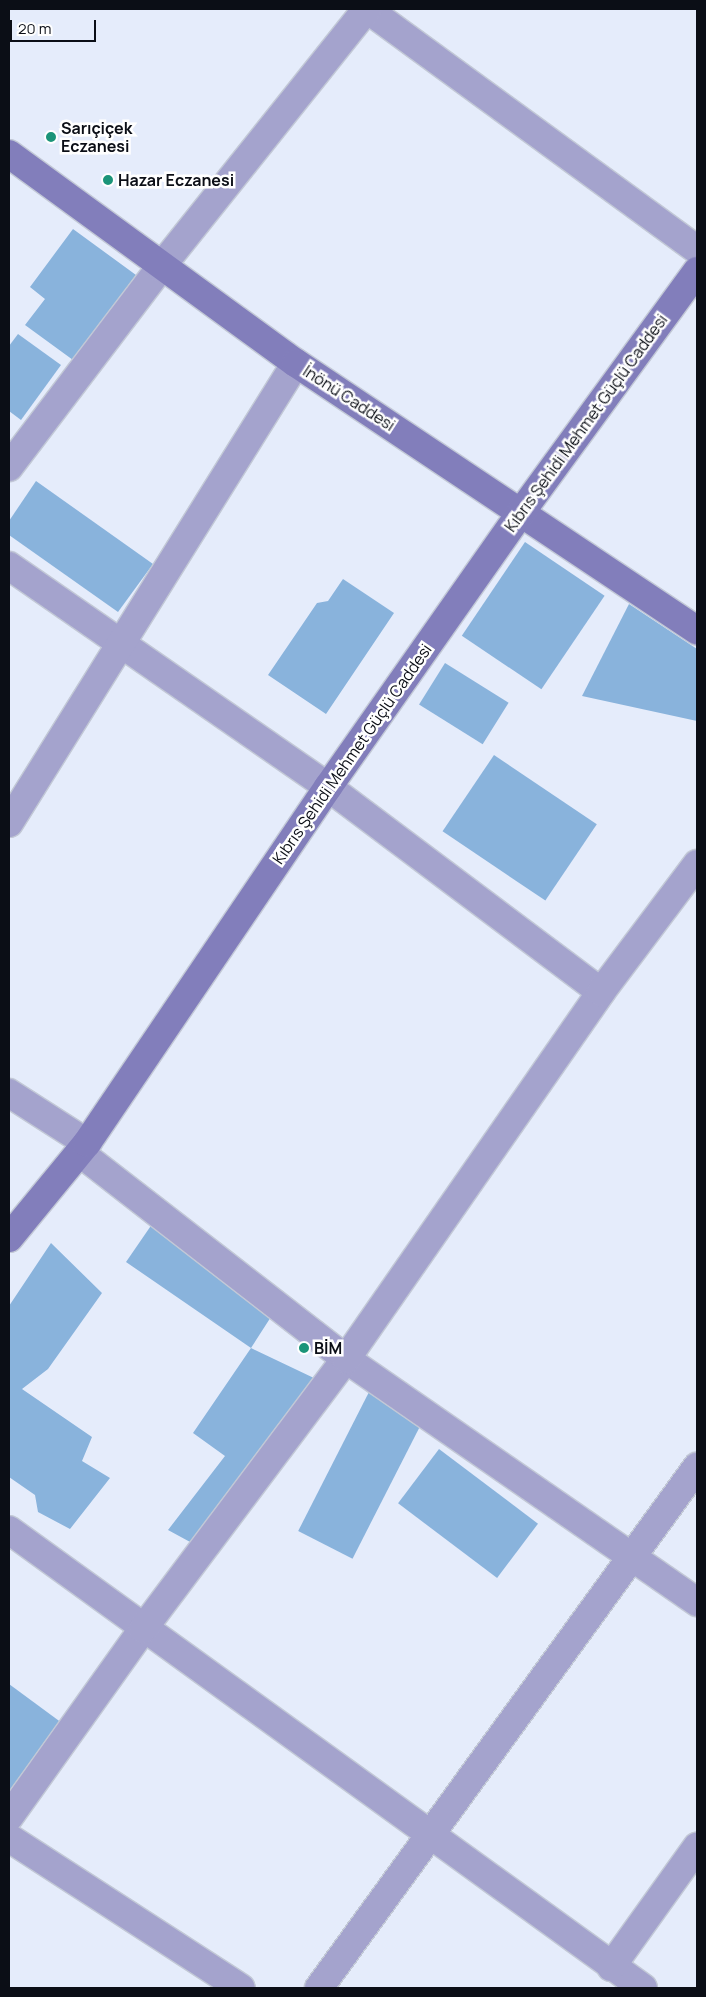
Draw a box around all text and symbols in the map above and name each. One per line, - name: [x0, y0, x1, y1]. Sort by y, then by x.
- scale bar: [12, 10, 99, 42]
- text: 20 m: [18, 18, 51, 39]
- place label: Sarıçiçek Eczanesi: [61, 118, 132, 156]
- marker: Sarıçiçek Eczanesi: [45, 131, 57, 143]
- place label: Hazar Eczanesi: [118, 170, 234, 190]
- marker: Hazar Eczanesi: [102, 174, 114, 186]
- street label: Kıbrıs Şehidi Mehmet Güçlü Caddesi: [501, 311, 671, 535]
- street label: İnönü Caddesi: [299, 361, 399, 435]
- street label: Kıbrıs Şehidi Mehmet Güçlü Caddesi: [268, 640, 436, 868]
- place label: BİM: [314, 1338, 342, 1358]
- marker: BİM: [298, 1342, 310, 1354]

